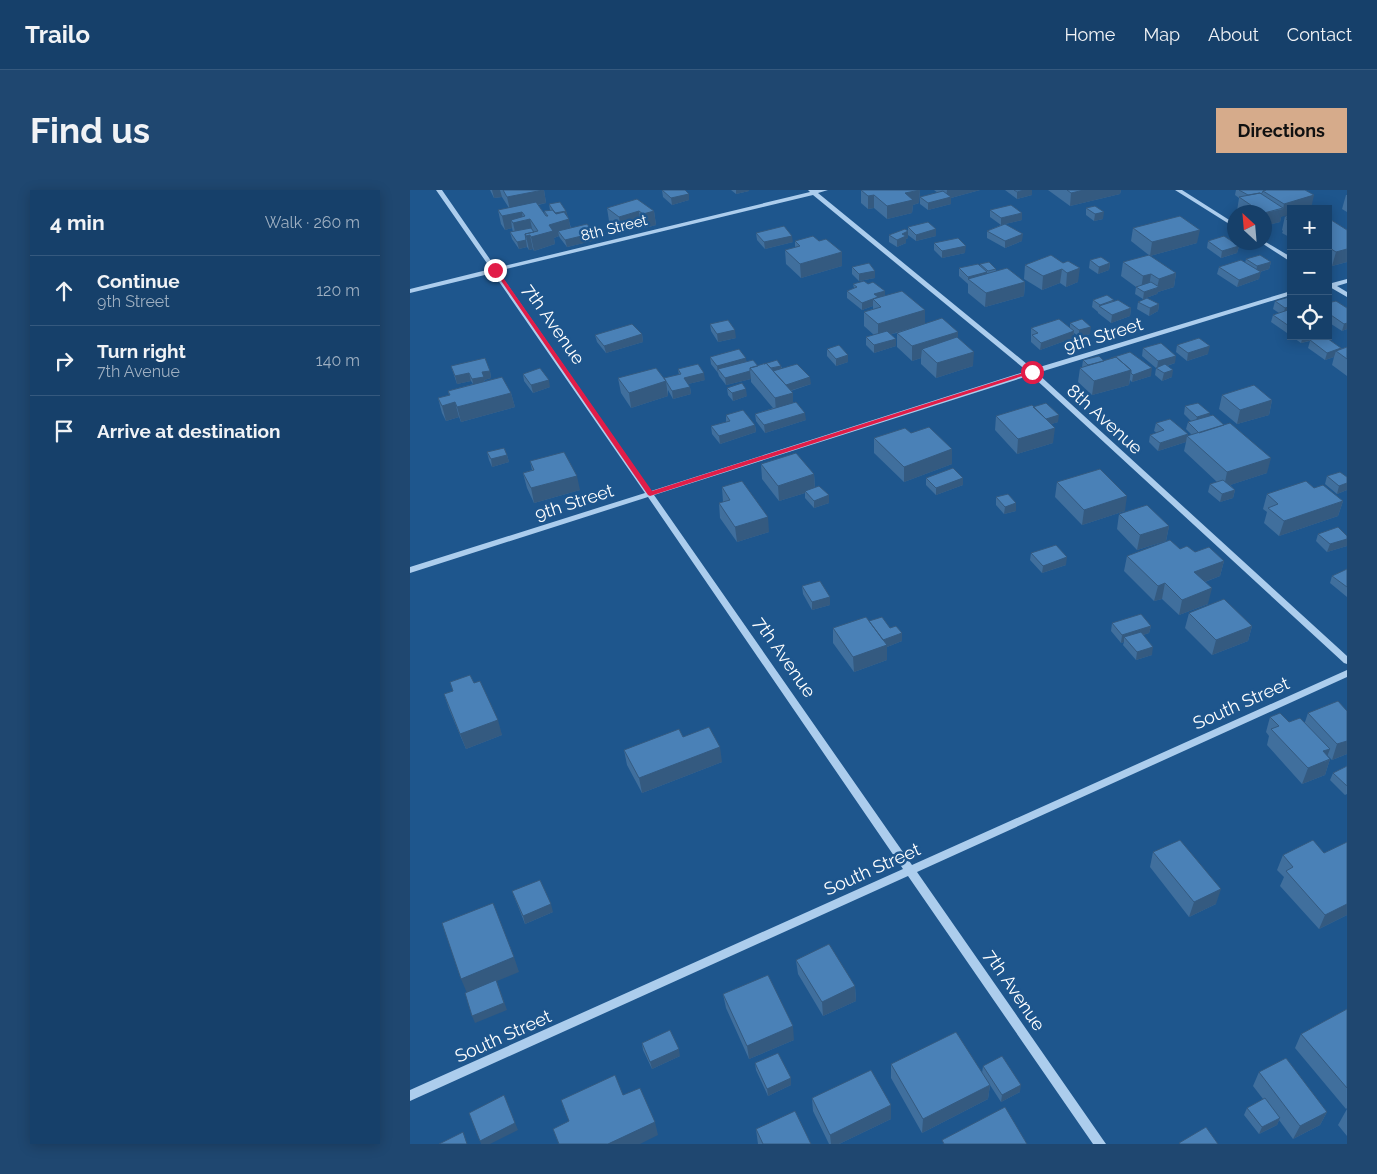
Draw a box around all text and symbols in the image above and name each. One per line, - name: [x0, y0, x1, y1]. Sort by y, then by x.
- text: Trailo: [25, 20, 90, 49]
- text: Home: [1064, 24, 1115, 45]
- text: Map: [1143, 24, 1180, 45]
- text: About: [1208, 24, 1259, 45]
- text: Contact: [1287, 24, 1352, 45]
- button: Directions: [1216, 108, 1347, 153]
- text: Find us: [30, 110, 150, 151]
- north arrow: [1227, 205, 1272, 250]
- map controls: [1287, 205, 1332, 340]
- button: +: [1287, 205, 1332, 250]
- text: 4 min: [50, 210, 105, 235]
- street label: 8th Street: [579, 211, 649, 245]
- text: Walk · 260 m: [265, 213, 360, 232]
- button: −: [1287, 250, 1332, 295]
- route end: [484, 259, 507, 282]
- text: Continue: [97, 270, 180, 292]
- icon: ahead: [50, 277, 78, 305]
- street label: 7th Avenue: [519, 280, 590, 369]
- text: 120 m: [316, 281, 360, 300]
- text: 9th Street: [97, 292, 170, 311]
- button: locate: [1287, 295, 1332, 340]
- street label: 9th Street: [1061, 313, 1145, 357]
- text: Turn right: [97, 340, 186, 362]
- icon: right: [50, 347, 78, 375]
- text: 140 m: [316, 351, 360, 370]
- route start: [1021, 361, 1044, 384]
- text: 7th Avenue: [97, 362, 180, 381]
- street label: 8th Avenue: [1063, 380, 1147, 459]
- icon: arrive: [50, 417, 78, 445]
- text: Arrive at destination: [97, 420, 281, 442]
- street label: 9th Street: [532, 479, 616, 525]
- street label: 7th Avenue: [750, 613, 821, 702]
- street label: South Street: [1190, 672, 1292, 734]
- street label: South Street: [821, 838, 923, 900]
- street label: 7th Avenue: [980, 945, 1050, 1035]
- street label: South Street: [452, 1005, 554, 1067]

